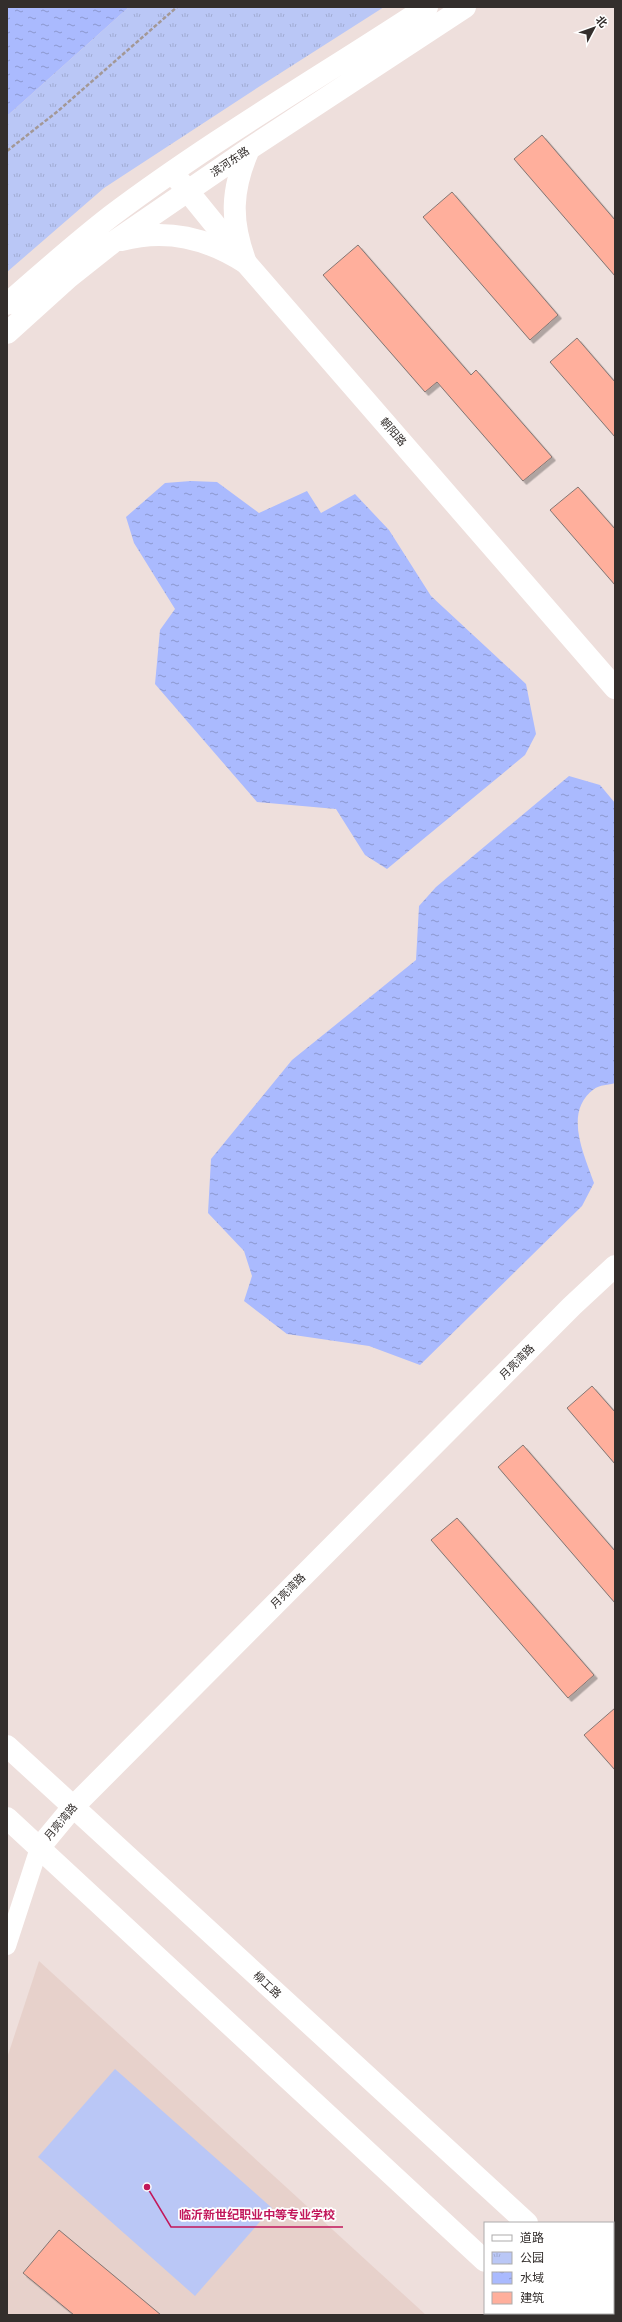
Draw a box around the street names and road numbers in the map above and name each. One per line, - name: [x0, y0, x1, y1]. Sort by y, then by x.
- street label: 滨河东路: [208, 143, 252, 181]
- street label: 朝阳路: [377, 415, 409, 449]
- street label: 月亮湾路: [496, 1341, 538, 1383]
- street label: 月亮湾路: [267, 1570, 309, 1612]
- street label: 月亮湾路: [41, 1800, 81, 1844]
- street label: 柳工路: [250, 1968, 284, 2002]

